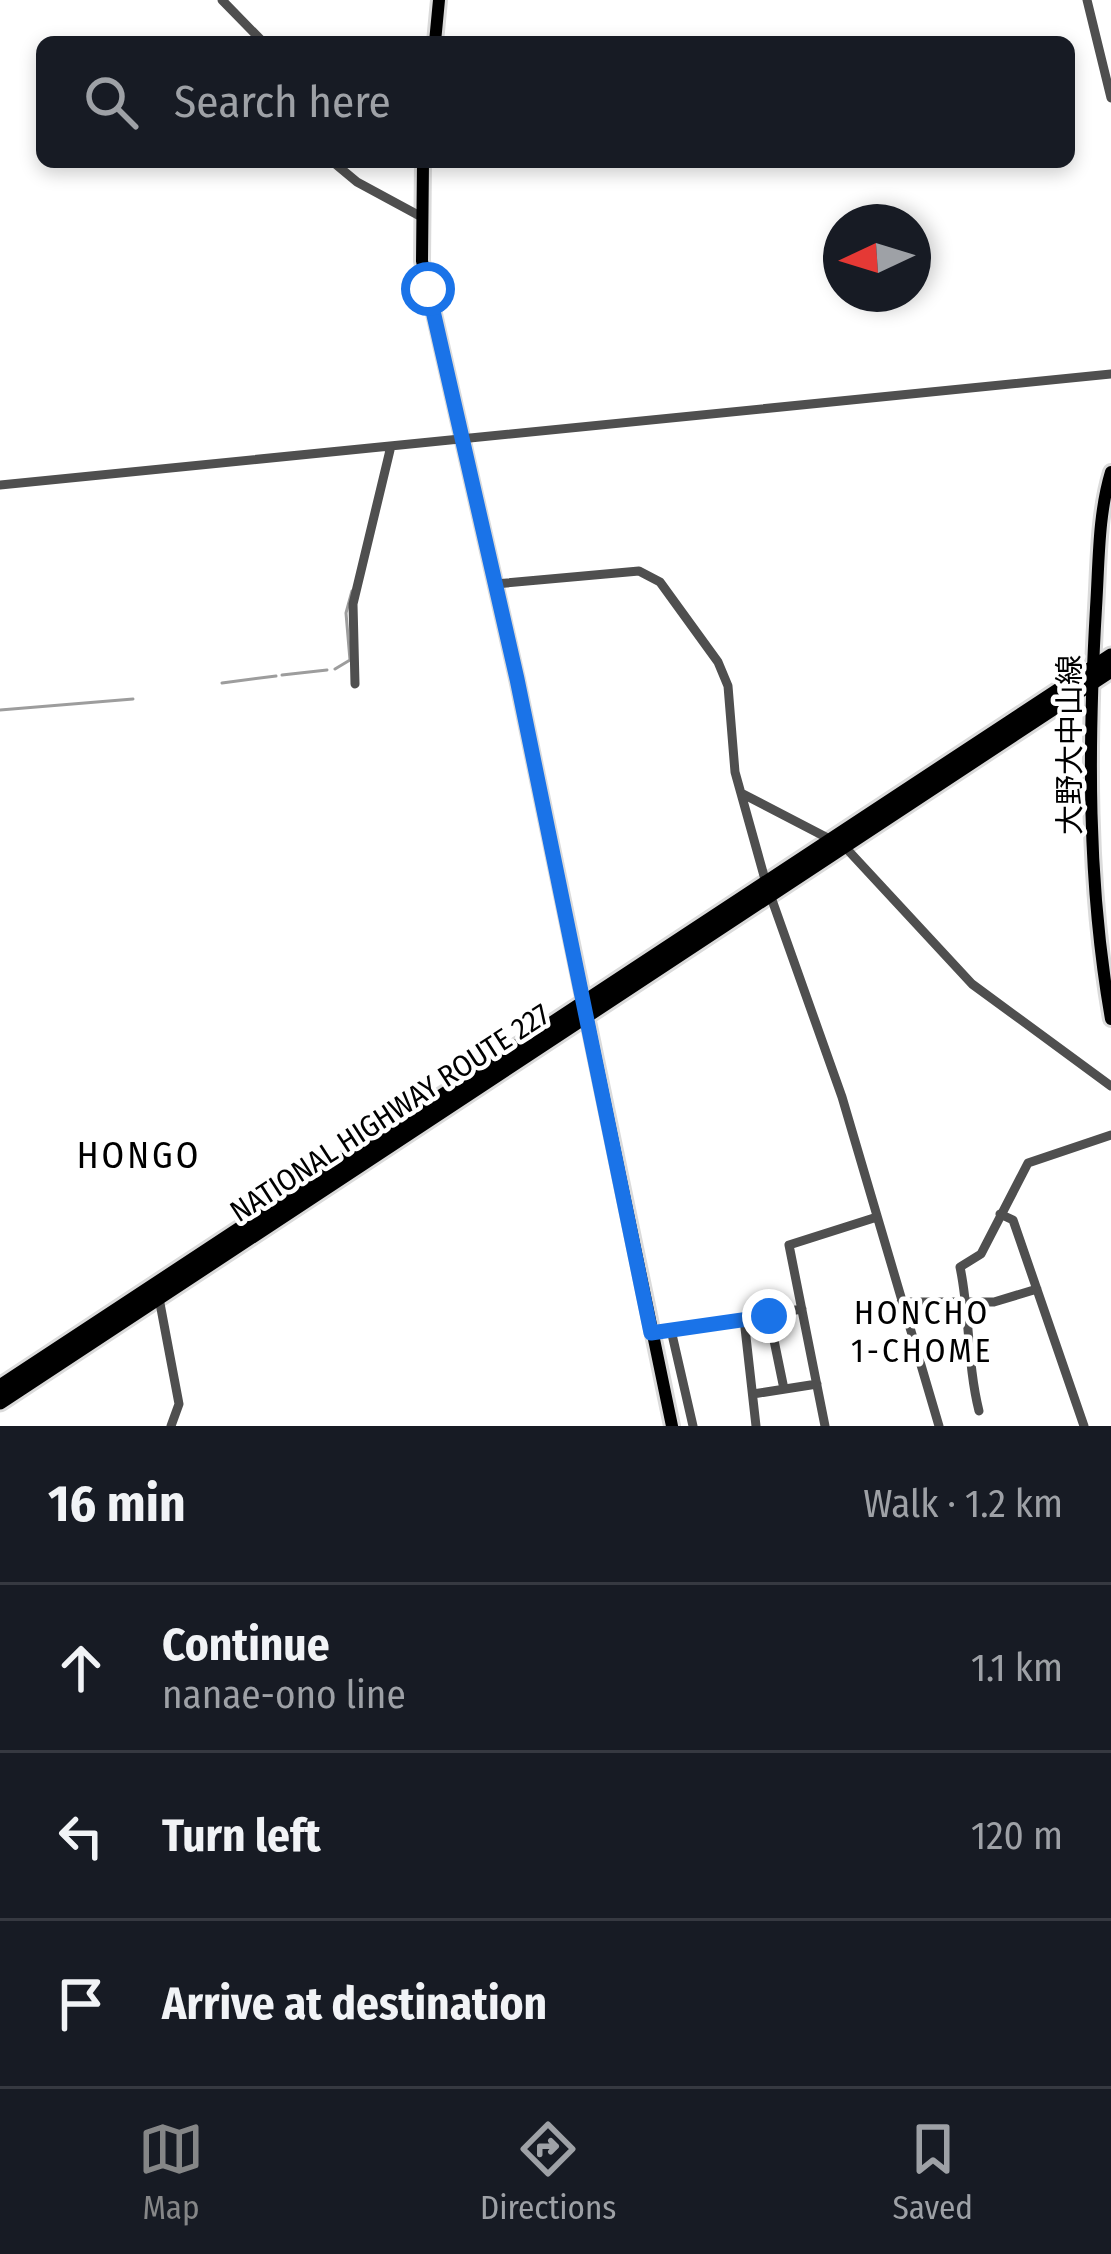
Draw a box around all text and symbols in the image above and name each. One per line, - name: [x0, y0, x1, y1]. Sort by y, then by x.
- search box: [36, 36, 1075, 168]
- icon: search: [78, 69, 144, 135]
- text: Search here: [174, 75, 391, 129]
- north arrow: [823, 204, 931, 312]
- route start: [401, 262, 455, 316]
- street label: 大野大中山線: [1052, 655, 1088, 835]
- street label: NATIONAL HIGHWAY ROUTE 227: [224, 996, 556, 1230]
- district label: HONGO: [77, 1134, 201, 1178]
- route end: [742, 1289, 796, 1343]
- district label: HONCHO 1-CHOME: [851, 1293, 993, 1371]
- text: 16 min: [48, 1473, 186, 1535]
- text: Walk · 1.2 km: [863, 1481, 1063, 1527]
- text: Continue: [162, 1618, 330, 1672]
- icon: ahead: [48, 1635, 114, 1701]
- text: 1.1 km: [971, 1645, 1063, 1691]
- text: nanae-ono line: [162, 1672, 406, 1718]
- icon: left: [48, 1803, 114, 1869]
- text: Turn left: [162, 1809, 321, 1863]
- text: 120 m: [971, 1813, 1063, 1859]
- icon: arrive: [48, 1971, 114, 2037]
- text: Arrive at destination: [162, 1977, 547, 2031]
- tab: Map: [138, 2116, 204, 2228]
- tab: Directions: [480, 2116, 616, 2228]
- tab: Saved: [892, 2116, 973, 2228]

